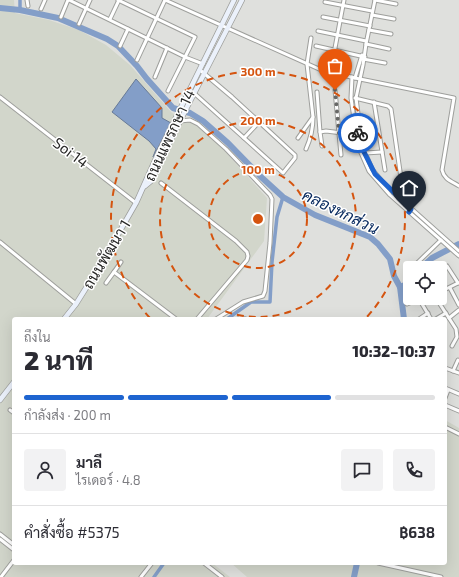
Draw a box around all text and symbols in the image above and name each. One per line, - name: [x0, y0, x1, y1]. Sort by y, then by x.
- pin: [318, 49, 352, 90]
- icon: bag: [324, 55, 346, 77]
- text: 300 m: [240, 64, 276, 78]
- street label: ถนนแพรกษา 14: [140, 86, 198, 184]
- text: 200 m: [240, 113, 276, 127]
- courier: [338, 113, 378, 153]
- icon: bike: [347, 122, 369, 144]
- street label: Soi 14: [50, 133, 92, 171]
- text: 100 m: [241, 162, 275, 176]
- pin: [392, 171, 426, 212]
- icon: home: [398, 177, 420, 199]
- water label: คลองหกส่วน: [300, 184, 382, 238]
- centre of rings: [251, 212, 265, 226]
- street label: ถนนพัฒนา 1: [78, 216, 134, 292]
- map controls: [403, 261, 447, 305]
- button: locate: [403, 261, 447, 305]
- text: ถึงใน: [24, 329, 51, 345]
- text: 10:32–10:37: [352, 342, 435, 360]
- text: 2 นาที: [24, 344, 93, 375]
- text: กำลังส่ง · 200 m: [24, 407, 111, 423]
- button: person: [24, 449, 66, 491]
- button: chat: [341, 449, 383, 491]
- button: phone: [393, 449, 435, 491]
- text: มาลี: [76, 453, 102, 471]
- text: ไรเดอร์ · 4.8: [76, 472, 141, 488]
- text: คำสั่งซื้อ #5375: [24, 523, 120, 541]
- text: ฿638: [399, 523, 435, 541]

